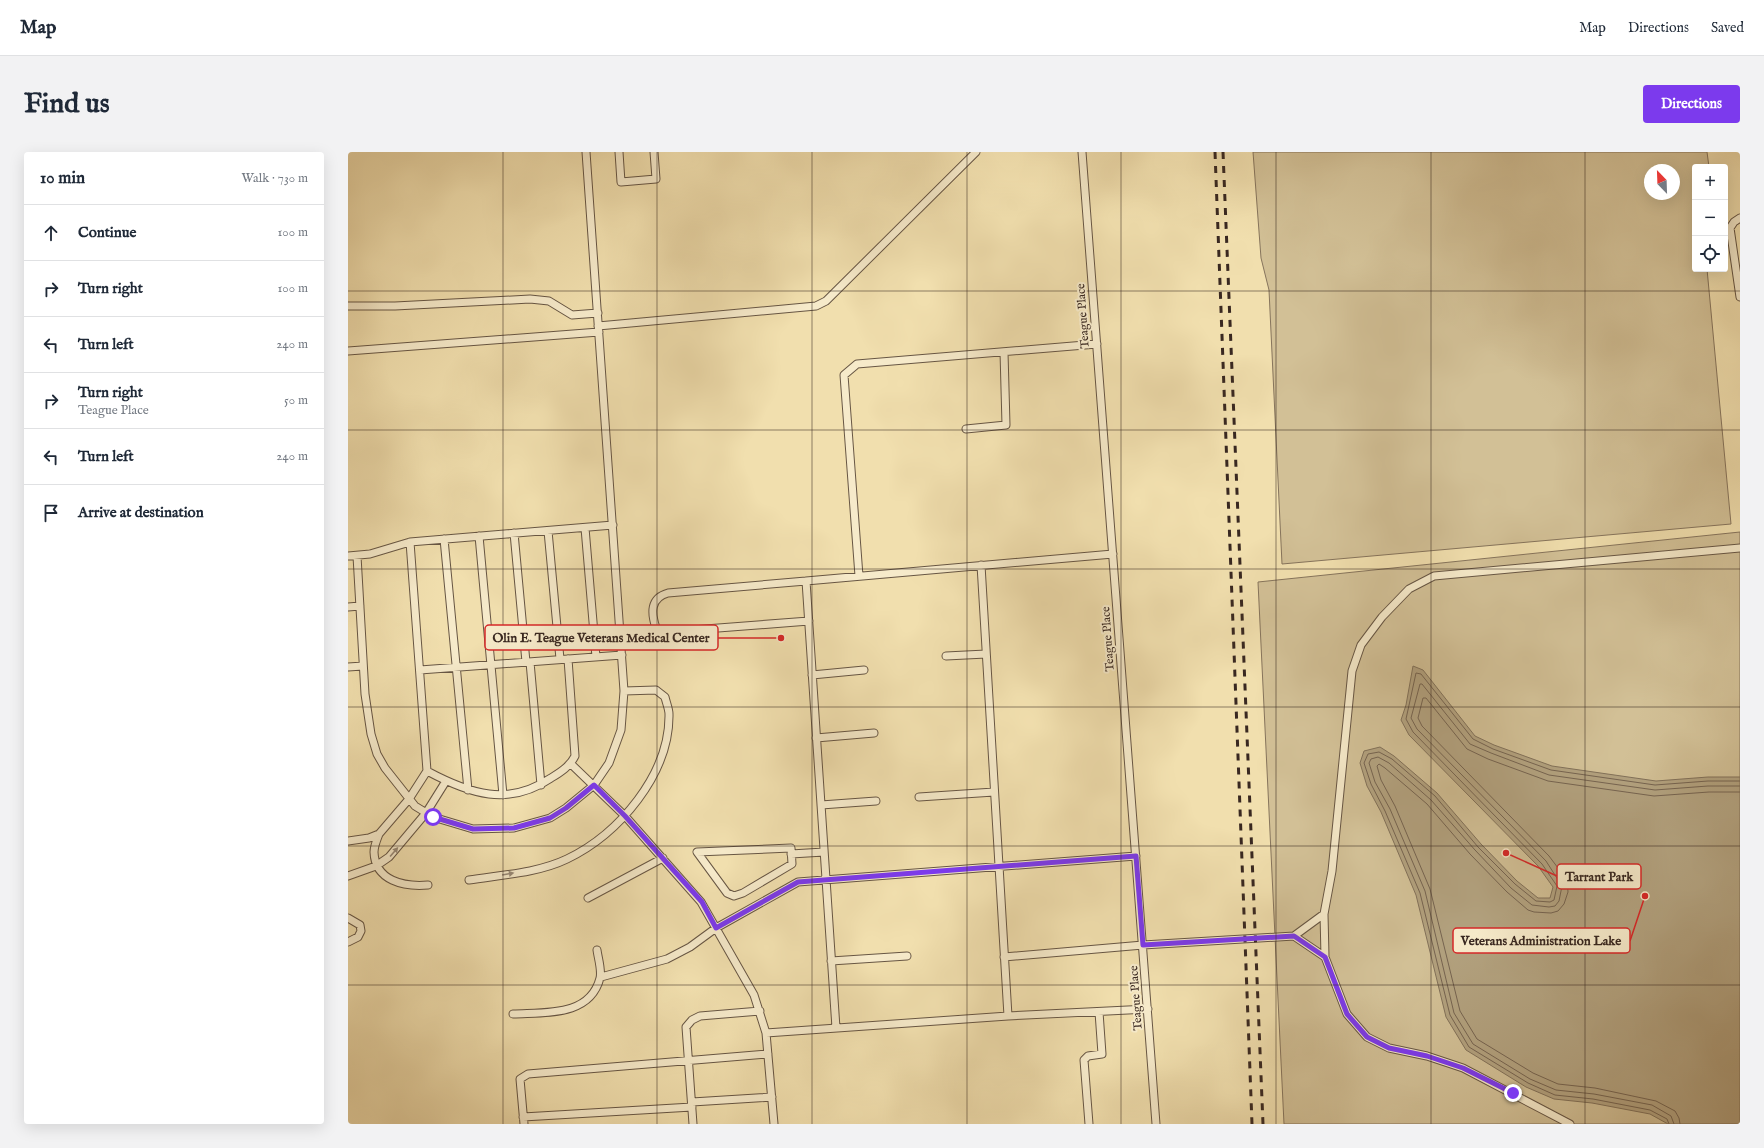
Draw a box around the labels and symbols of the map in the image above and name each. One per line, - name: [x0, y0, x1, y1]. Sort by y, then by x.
- north arrow: [1644, 164, 1680, 200]
- street label: Teague Place: [1073, 282, 1093, 349]
- street label: Teague Place: [1098, 605, 1118, 672]
- callout: Olin E. Teague Veterans Medical Center: [485, 625, 718, 650]
- text: Olin E. Teague Veterans Medical Center: [492, 630, 710, 647]
- route start: [424, 808, 442, 826]
- one-way arrow: [389, 847, 399, 857]
- callout: Tarrant Park: [1557, 864, 1641, 889]
- text: Tarrant Park: [1564, 869, 1634, 886]
- one-way arrow: [502, 871, 514, 877]
- callout: Veterans Administration Lake: [1453, 928, 1630, 953]
- text: Veterans Administration Lake: [1460, 933, 1621, 950]
- street label: Teague Place: [1126, 964, 1146, 1031]
- route end: [1504, 1084, 1522, 1102]

